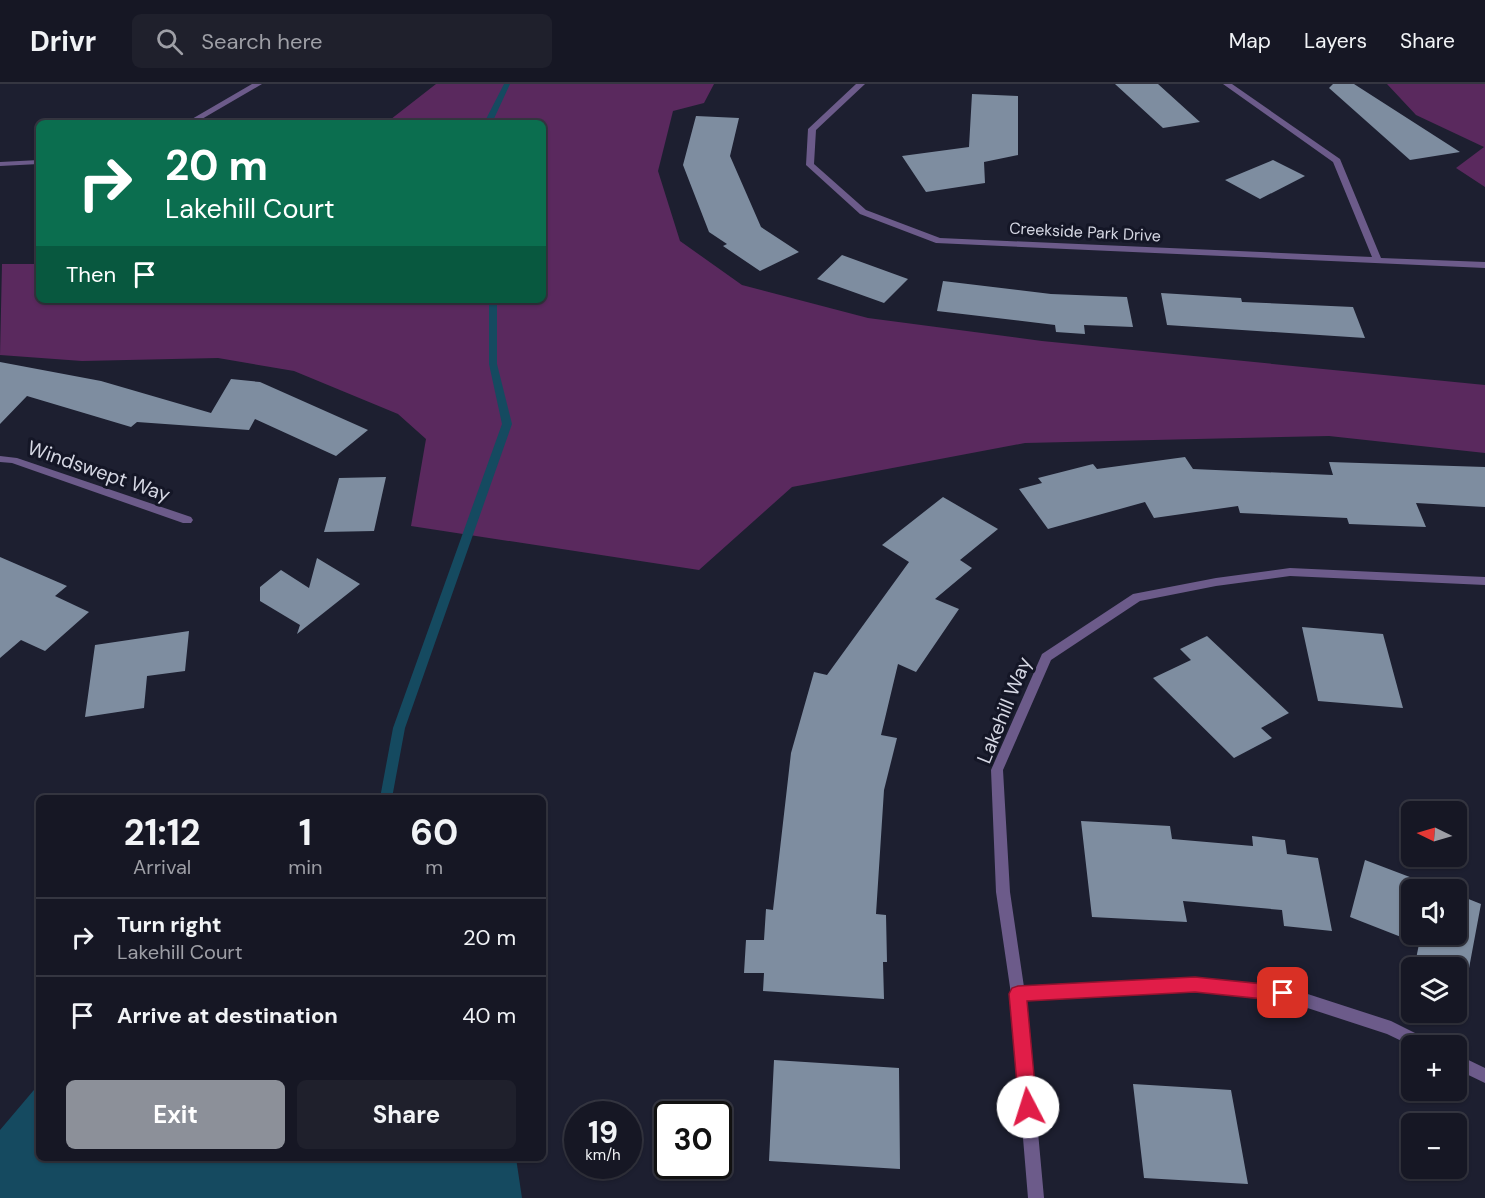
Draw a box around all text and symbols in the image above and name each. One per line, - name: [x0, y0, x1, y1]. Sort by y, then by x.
- search box: [132, 14, 552, 68]
- text: Drivr: [30, 23, 96, 60]
- icon: search: [153, 25, 186, 58]
- text: Search here: [201, 27, 323, 56]
- text: Map: [1229, 27, 1271, 55]
- text: Layers: [1304, 27, 1367, 55]
- text: Share: [1400, 27, 1455, 55]
- text: 20 m: [165, 138, 268, 193]
- icon: right: [66, 144, 144, 222]
- text: Lakehill Court: [165, 191, 335, 226]
- street label: Creekside Park Drive: [1009, 218, 1161, 246]
- icon: arrive: [128, 258, 161, 291]
- text: Then: [66, 260, 116, 289]
- street label: Windswept Way: [24, 434, 174, 508]
- street label: Lakehill Way: [971, 653, 1037, 767]
- north arrow: [1401, 801, 1467, 867]
- map controls: [1401, 801, 1467, 1179]
- text: 21:12: [124, 809, 201, 856]
- text: 1: [299, 809, 312, 856]
- text: 60: [410, 809, 458, 856]
- text: Arrival: [133, 854, 191, 880]
- text: min: [288, 854, 322, 880]
- text: m: [425, 854, 443, 880]
- button: sound: [1401, 879, 1467, 945]
- text: Turn right: [117, 910, 222, 939]
- icon: right: [66, 921, 99, 954]
- text: 20 m: [463, 923, 516, 952]
- text: Lakehill Court: [117, 939, 243, 965]
- button: layers: [1401, 957, 1467, 1023]
- pin: [1257, 967, 1308, 1018]
- icon: arrive: [1266, 976, 1299, 1009]
- icon: arrive: [66, 999, 99, 1032]
- text: Arrive at destination: [117, 1001, 338, 1030]
- text: 40 m: [462, 1001, 516, 1030]
- button: +: [1401, 1035, 1467, 1101]
- position arrow: [996, 1075, 1060, 1139]
- button: Exit: [66, 1080, 285, 1149]
- button: Share: [297, 1080, 516, 1149]
- speed limit sign: 30: [654, 1101, 732, 1179]
- text: 19: [588, 1113, 618, 1152]
- button: −: [1401, 1113, 1467, 1179]
- text: km/h: [585, 1145, 621, 1165]

